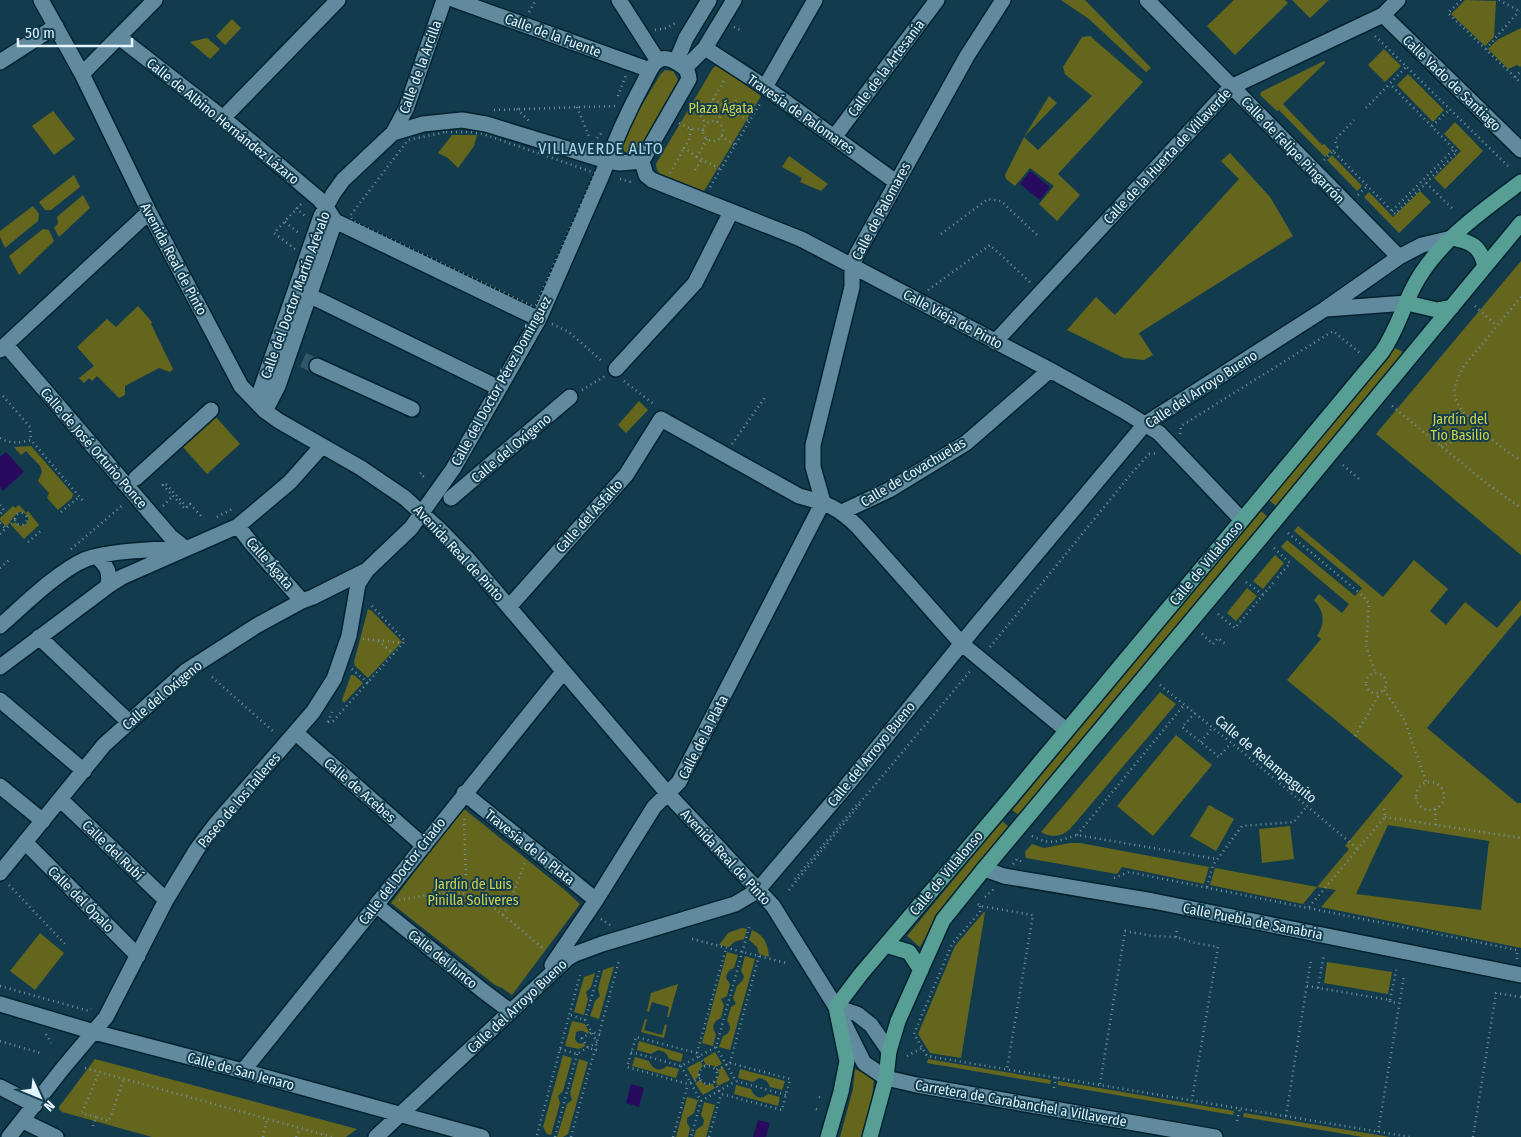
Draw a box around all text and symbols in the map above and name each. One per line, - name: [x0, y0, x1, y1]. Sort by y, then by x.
- street label: Calle de la Fuente: [502, 10, 603, 61]
- scale bar: [18, 15, 131, 47]
- street label: Calle de la Artesanía: [844, 16, 928, 120]
- street label: Calle de la Arcilla: [396, 18, 445, 116]
- text: 50 m: [25, 24, 55, 42]
- street label: Calle Vado de Santiago: [1399, 32, 1504, 135]
- street label: Calle de Albino Hernández Lázaro: [143, 55, 302, 188]
- street label: Travesía de Palomares: [744, 71, 858, 158]
- street label: Calle de la Huerta de Villaverde: [1100, 85, 1235, 228]
- street label: Calle de Felipe Pingarrón: [1237, 93, 1348, 207]
- park label: Plaza Ágata: [688, 99, 754, 117]
- district label: VILLAVERDE ALTO: [538, 139, 664, 158]
- street label: Calle de Palomares: [849, 159, 914, 263]
- street label: Avenida Real de Pinto: [137, 200, 210, 318]
- street label: Calle del Doctor Martín Arévalo: [257, 209, 334, 381]
- street label: Calle Vieja de Pinto: [900, 286, 1005, 353]
- street label: Calle del Doctor Pérez Domínguez: [448, 293, 555, 469]
- street label: Calle del Arroyo Bueno: [1142, 347, 1260, 432]
- street label: Calle de José Ortuño Ponce: [37, 385, 151, 512]
- street label: Calle del Oxígeno: [468, 410, 555, 487]
- park label: Jardín del Tío Basilio: [1430, 411, 1490, 444]
- street label: Calle de Covachuelas: [857, 434, 969, 511]
- street label: Calle del Asfalto: [552, 476, 627, 556]
- street label: Avenida Real de Pinto: [410, 502, 507, 605]
- street label: Calle de Villalonso: [1166, 518, 1247, 609]
- street label: Calle Ágata: [243, 533, 298, 593]
- street label: Calle del Oxígeno: [119, 657, 206, 734]
- street label: Calle de la Plata: [675, 692, 732, 782]
- street label: Calle del Arroyo Bueno: [824, 698, 919, 810]
- street label: Calle de Relampaguito: [1211, 712, 1320, 807]
- street label: Paseo de los Talleres: [195, 749, 284, 851]
- street label: Calle de Acebes: [320, 755, 399, 826]
- street label: Travesía de la Plata: [481, 806, 578, 889]
- street label: Avenida Real de Pinto: [677, 806, 774, 909]
- street label: Calle del Doctor Criado: [355, 814, 449, 928]
- street label: Calle del Rubí: [78, 817, 147, 884]
- street label: Calle de Villalonso: [906, 828, 987, 919]
- street label: Calle del Ópalo: [44, 862, 118, 936]
- park label: Jardín de Luis Pinilla Soliveres: [427, 876, 519, 909]
- street label: Calle Puebla de Sanabria: [1182, 900, 1324, 943]
- street label: Calle del Junco: [405, 926, 481, 993]
- street label: Calle del Arroyo Bueno: [464, 956, 571, 1057]
- street label: Calle de San Jenaro: [185, 1049, 296, 1094]
- north arrow: [15, 1072, 65, 1122]
- street label: Carretera de Carabanchel a Villaverde: [914, 1076, 1128, 1130]
- text: N: [40, 1097, 58, 1115]

